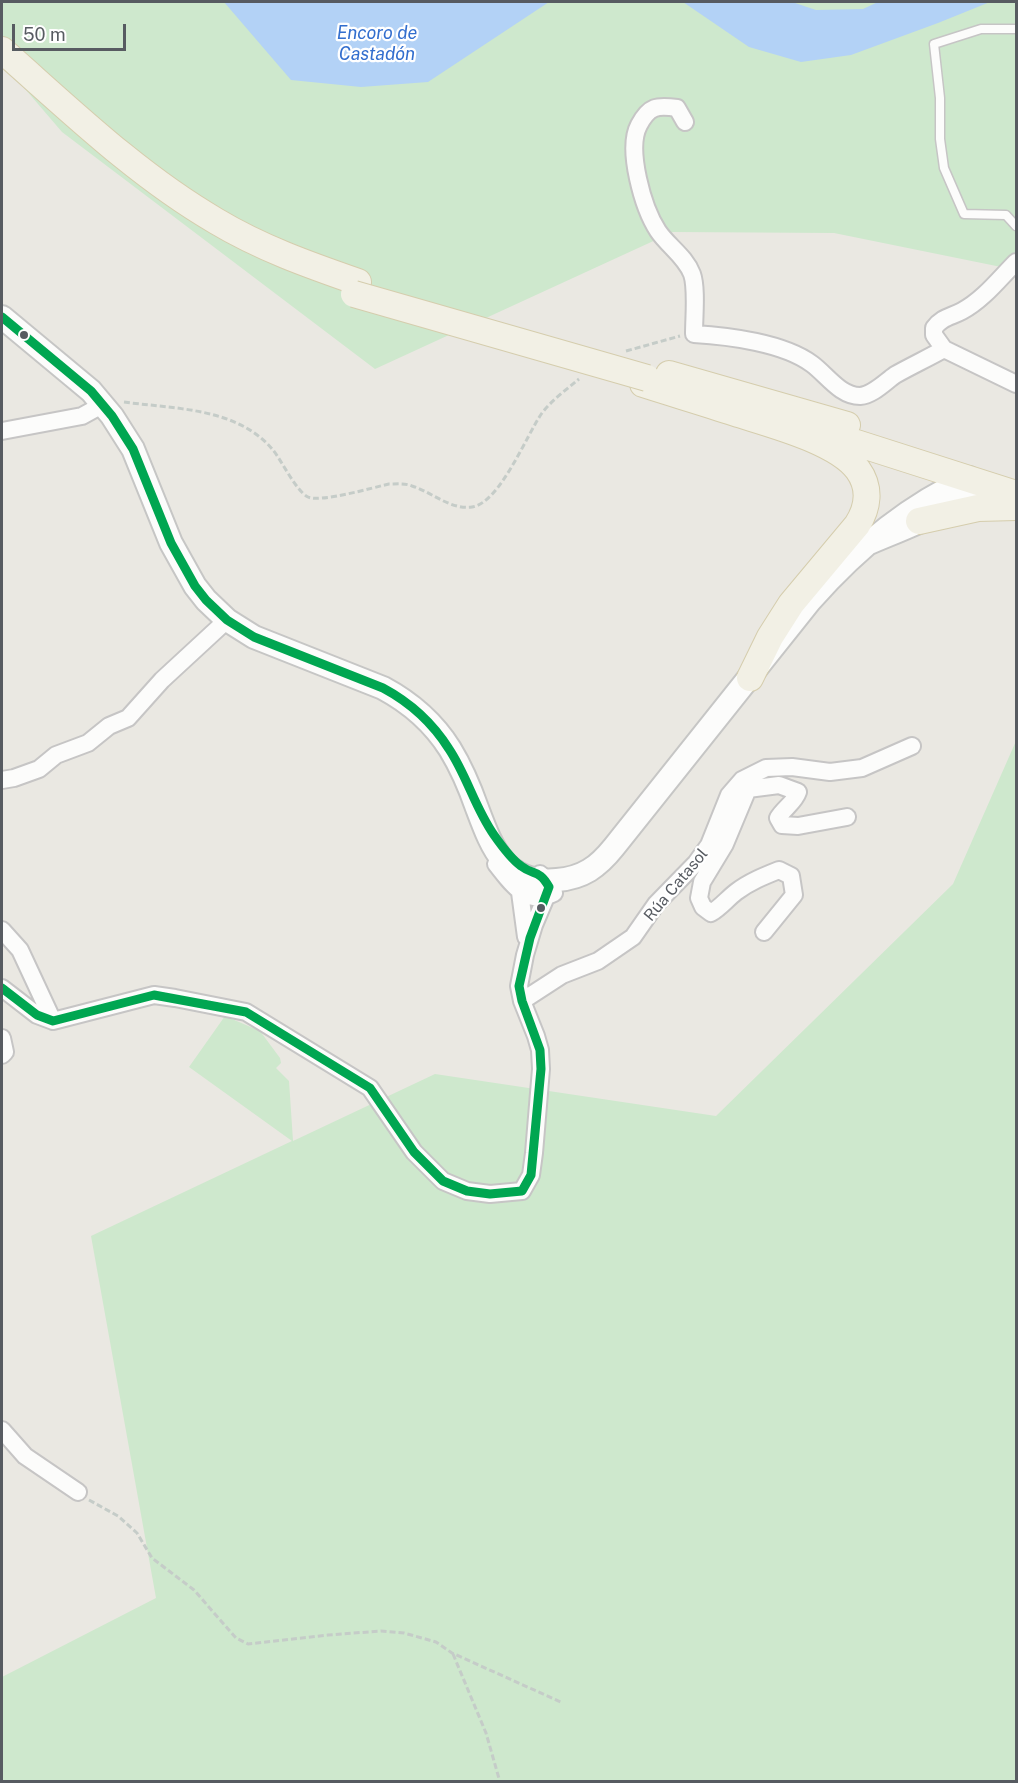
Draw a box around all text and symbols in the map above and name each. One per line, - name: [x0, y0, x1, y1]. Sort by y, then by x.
- scale bar: [15, 12, 129, 50]
- water label: Encoro de Castadón: [337, 22, 417, 64]
- text: 50 m: [23, 24, 66, 45]
- unlabelled marker: [18, 329, 30, 341]
- street label: Rúa Catasol: [640, 845, 712, 925]
- unlabelled marker: [535, 902, 547, 914]

